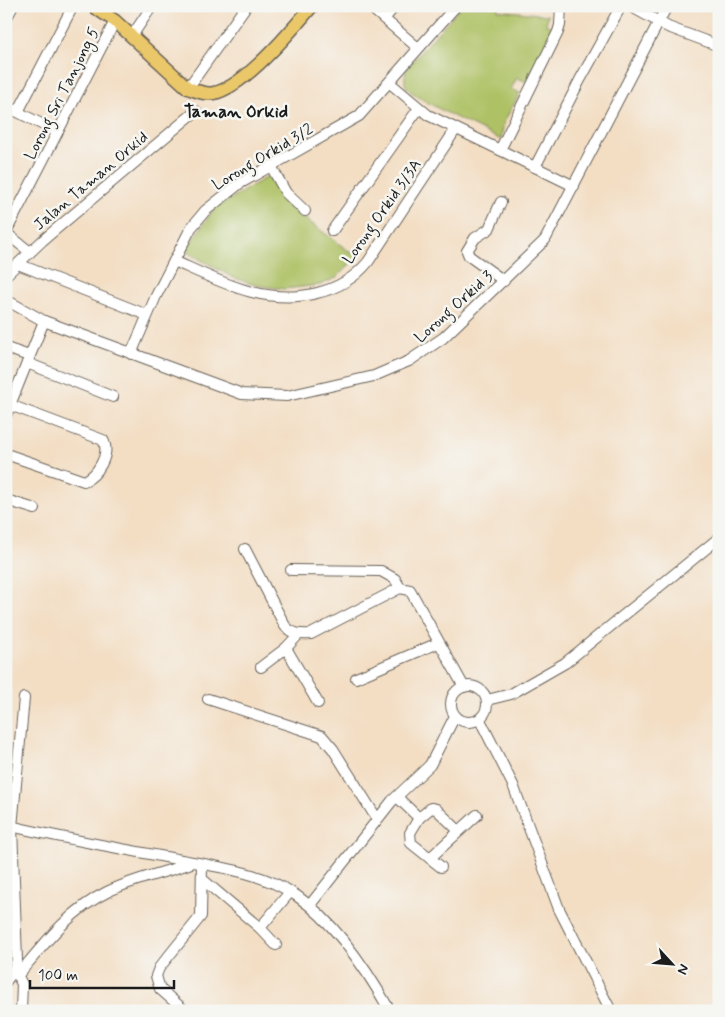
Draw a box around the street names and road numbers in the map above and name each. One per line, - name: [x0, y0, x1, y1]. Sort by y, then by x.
- street label: Lorong Sri Tanjong 5: [20, 24, 106, 164]
- street label: Lorong Orkid 3/2: [209, 119, 318, 196]
- street label: Jalan Taman Orkid: [29, 127, 153, 235]
- street label: Lorong Orkid 3/3A: [338, 155, 427, 269]
- street label: Lorong Orkid 3: [410, 266, 498, 349]

